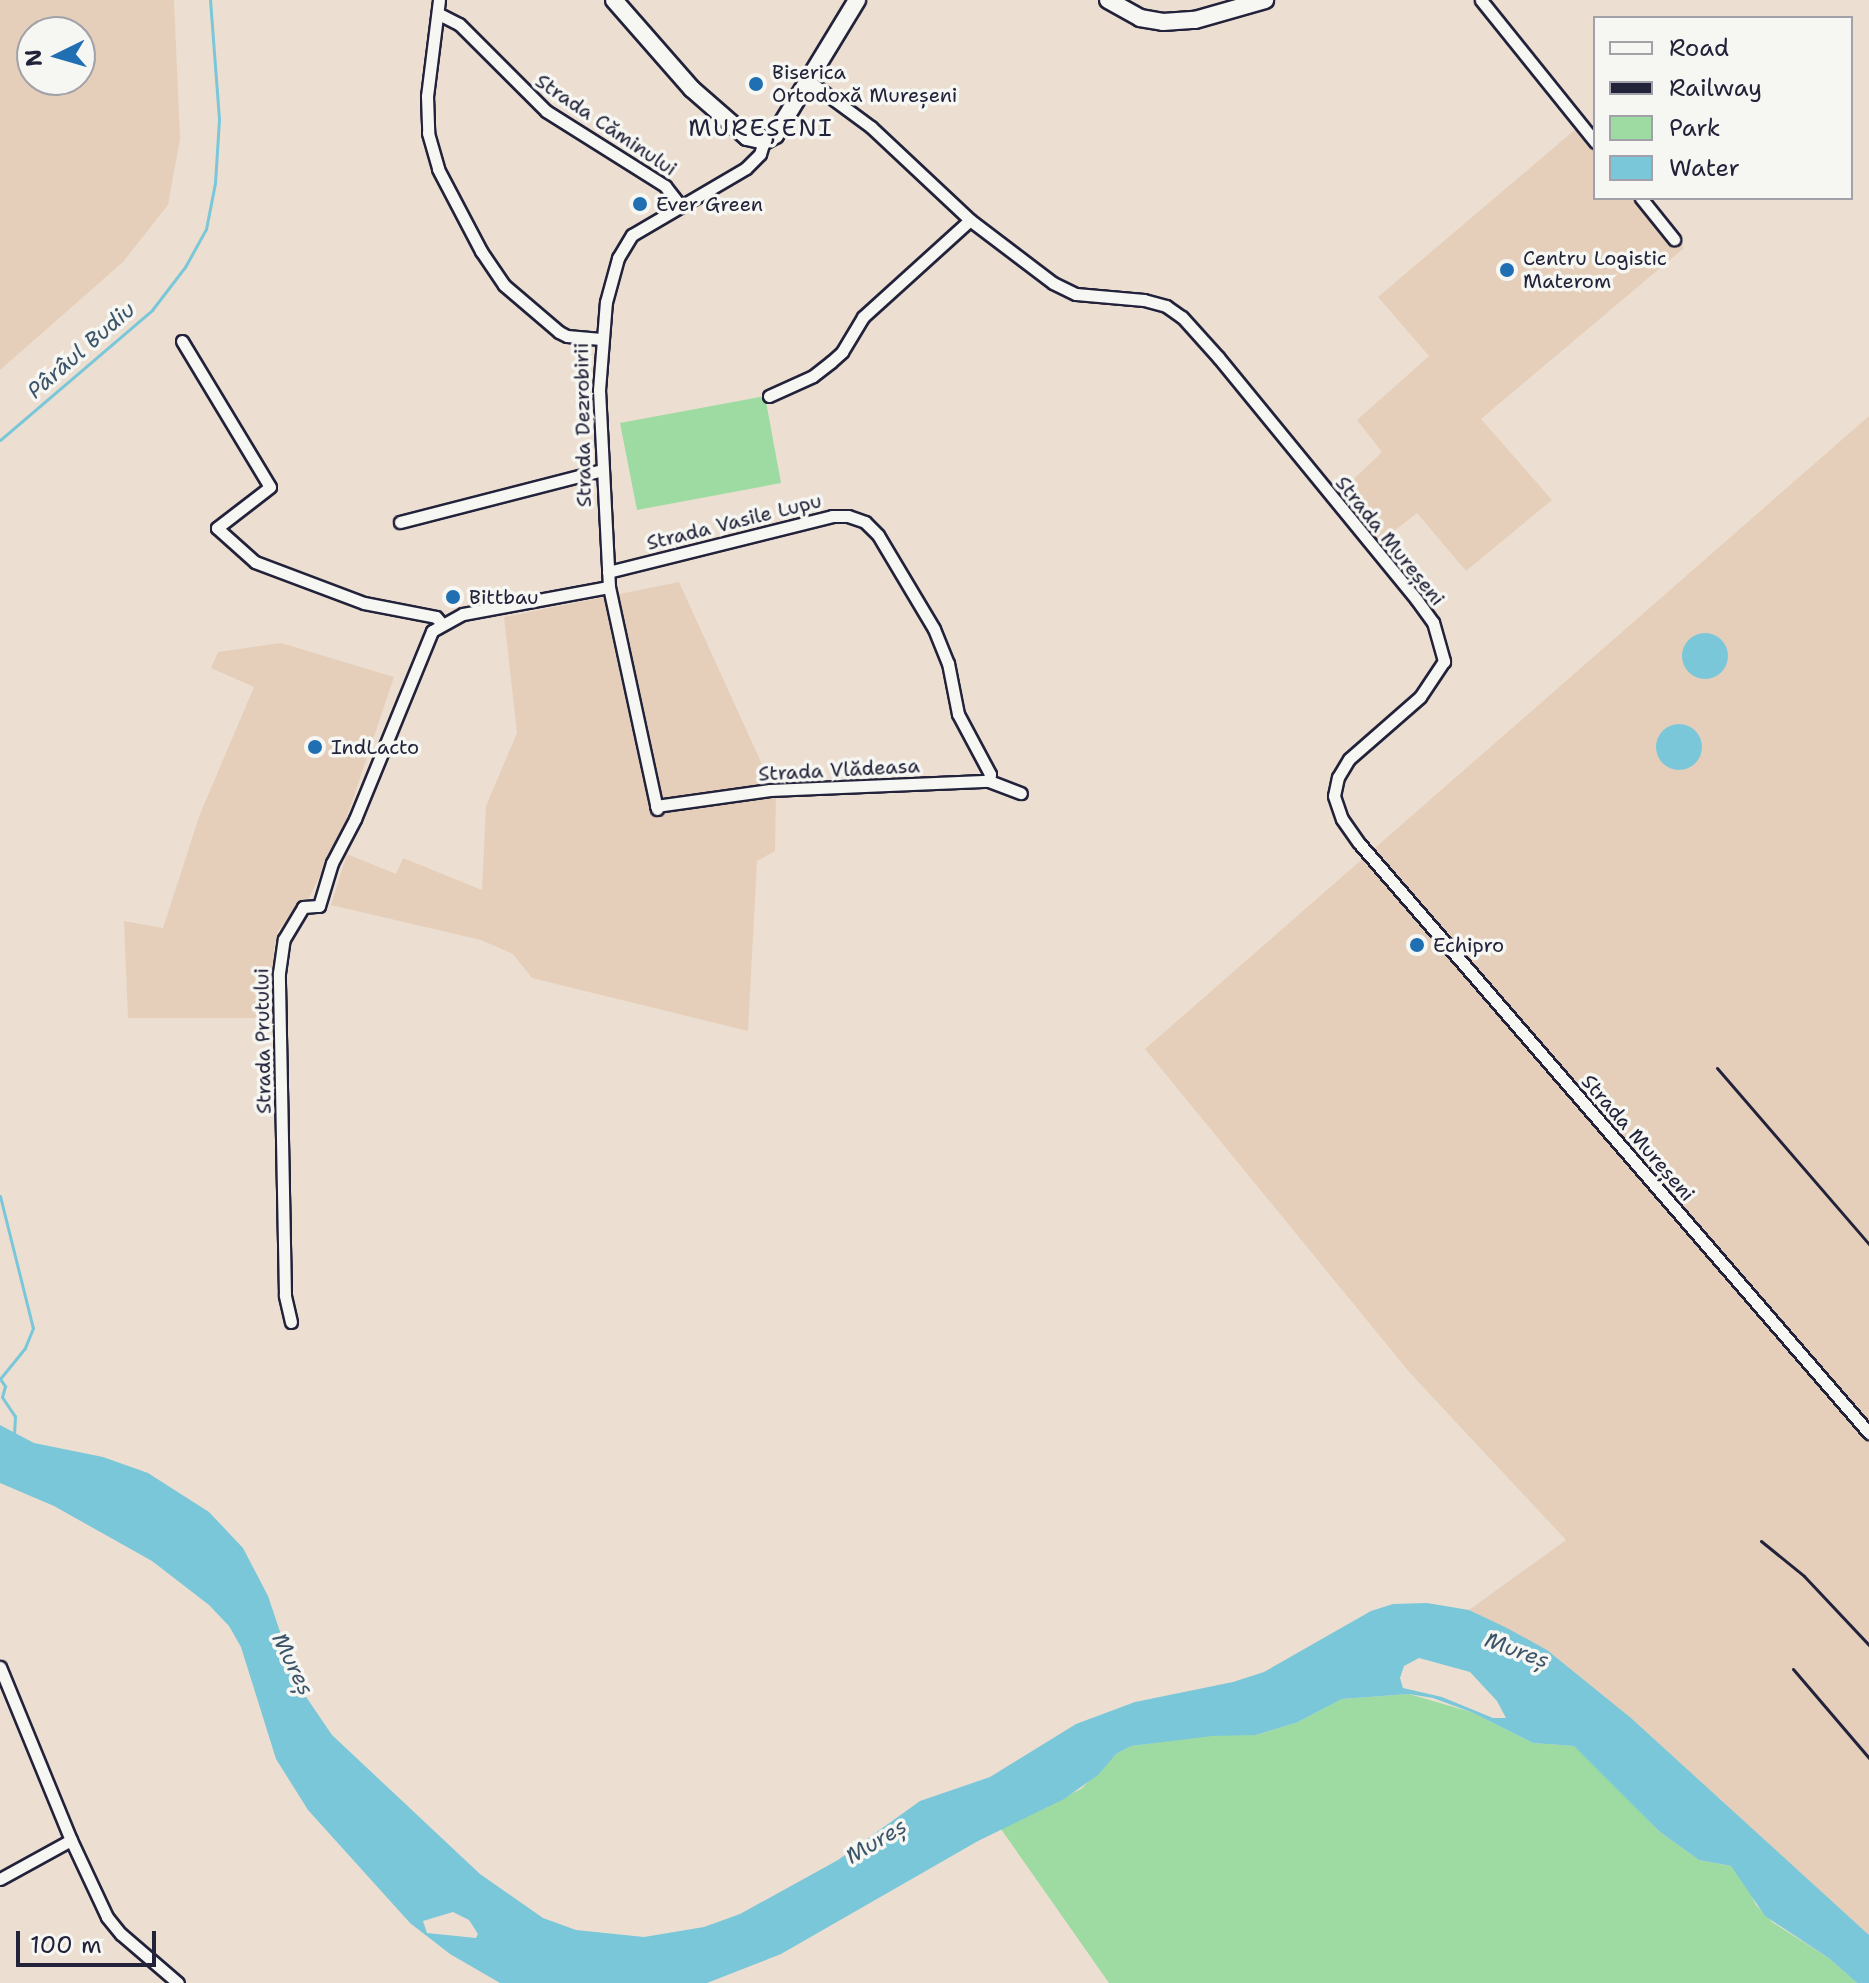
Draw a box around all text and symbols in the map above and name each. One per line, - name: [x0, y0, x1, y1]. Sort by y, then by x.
- north arrow: [16, 16, 96, 96]
- legend: [1593, 16, 1853, 200]
- text: Road: [1669, 32, 1729, 64]
- text: N: [18, 48, 49, 68]
- place label: Biserica Ortodoxă Mureșeni: [772, 60, 958, 107]
- street label: Strada Căminului: [531, 69, 681, 181]
- text: Railway: [1669, 72, 1762, 104]
- marker: Biserica Ortodoxă Mureșeni: [747, 75, 765, 93]
- text: Park: [1669, 112, 1721, 144]
- district label: MUREȘENI: [688, 115, 834, 143]
- text: Water: [1669, 152, 1740, 184]
- place label: Ever Green: [656, 192, 763, 216]
- marker: Ever Green: [631, 195, 649, 213]
- place label: Centru Logistic Materom: [1523, 246, 1667, 293]
- marker: Centru Logistic Materom: [1498, 261, 1516, 279]
- water label: Pârâul Budiu: [22, 296, 140, 404]
- street label: Strada Dezrobirii: [570, 343, 596, 507]
- street label: Strada Mureșeni: [1330, 471, 1450, 611]
- street label: Strada Vasile Lupu: [644, 489, 824, 555]
- place label: Bittbau: [469, 585, 539, 609]
- marker: Bittbau: [444, 588, 462, 606]
- place label: IndLacto: [331, 735, 419, 759]
- marker: IndLacto: [306, 738, 324, 756]
- street label: Strada Vlădeasa: [758, 754, 920, 786]
- place label: Echipro: [1433, 933, 1504, 957]
- marker: Echipro: [1408, 936, 1426, 954]
- street label: Strada Prutului: [250, 968, 276, 1114]
- street label: Strada Mureșeni: [1576, 1070, 1700, 1206]
- water label: Mureș: [1481, 1626, 1553, 1674]
- water label: Mureș: [267, 1628, 319, 1700]
- water label: Mureș: [841, 1813, 911, 1869]
- scale bar: [20, 1915, 160, 1965]
- text: 100 m: [30, 1929, 102, 1961]

